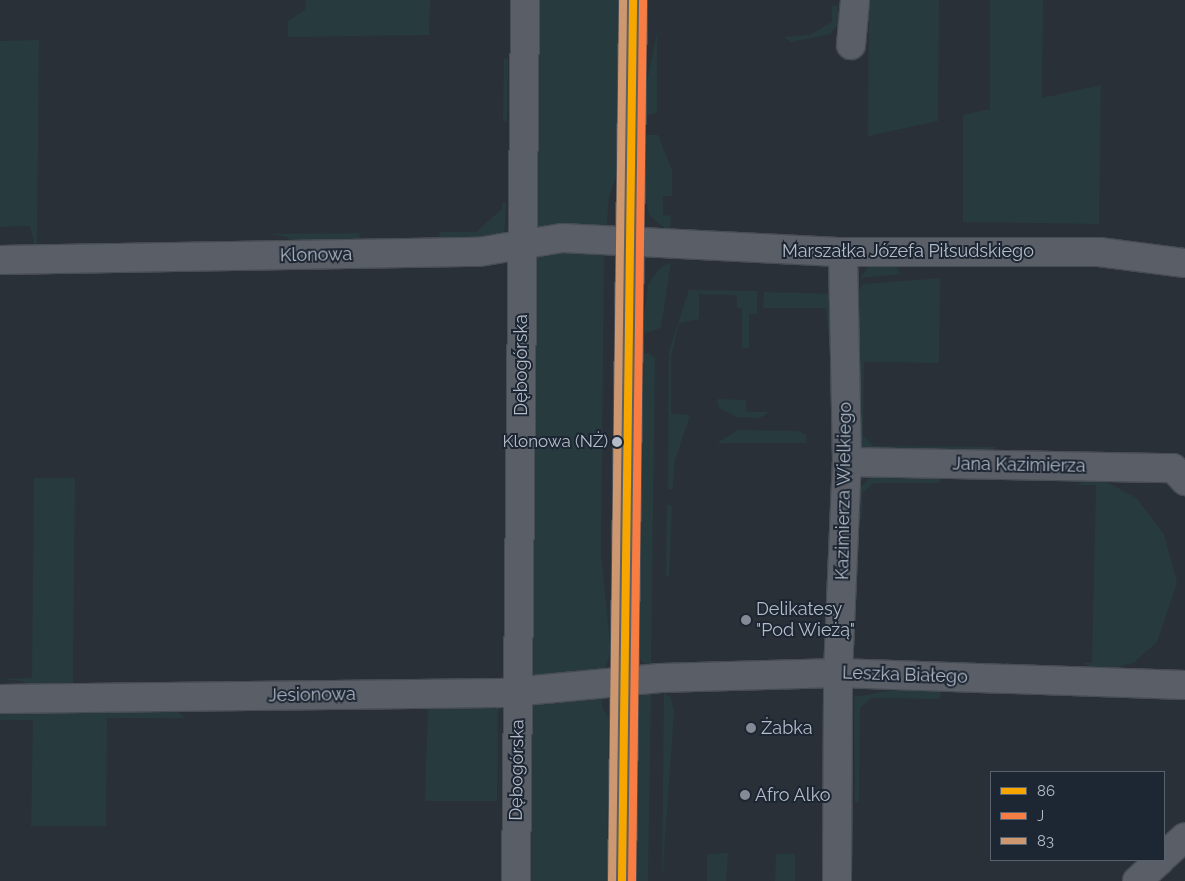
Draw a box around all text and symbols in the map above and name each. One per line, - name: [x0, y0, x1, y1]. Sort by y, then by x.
- street label: Marszałka Józefa Piłsudskiego: [782, 240, 1034, 262]
- street label: Klonowa: [280, 244, 352, 266]
- street label: Dębogórska: [510, 314, 532, 416]
- street label: Kazimierza Wielkiego: [832, 401, 856, 581]
- place label: Klonowa (NŻ): [502, 432, 608, 452]
- marker: Klonowa (NŻ): [612, 437, 622, 447]
- street label: Jana Kazimierza: [952, 453, 1086, 477]
- place label: Delikatesy "Pod Wieżą": [756, 599, 856, 642]
- marker: Delikatesy "Pod Wieżą": [740, 614, 752, 626]
- street label: Leszka Białego: [842, 662, 968, 688]
- street label: Jesionowa: [268, 683, 356, 707]
- place label: Żabka: [761, 717, 813, 739]
- street label: Dębogórska: [505, 719, 529, 821]
- marker: Żabka: [745, 722, 757, 734]
- legend: [990, 771, 1165, 861]
- text: 86: [1037, 782, 1055, 800]
- place label: Afro Alko: [755, 784, 831, 806]
- marker: Afro Alko: [739, 789, 751, 801]
- text: J: [1037, 807, 1044, 825]
- text: 83: [1037, 832, 1054, 850]

